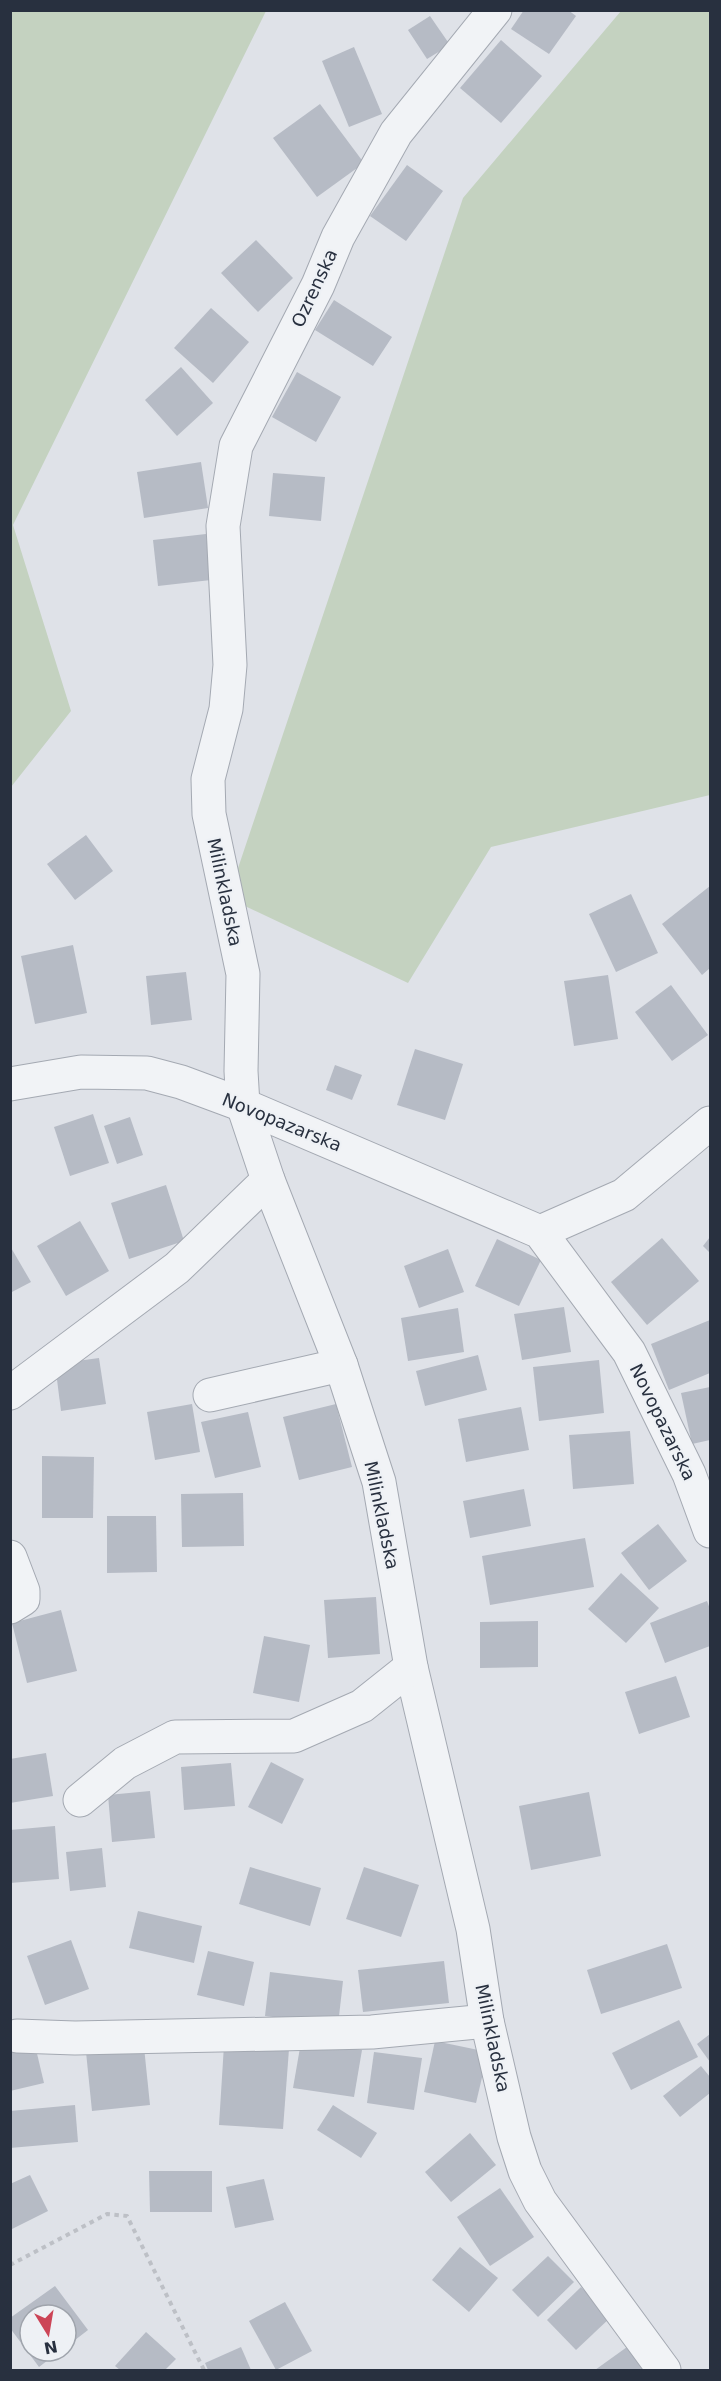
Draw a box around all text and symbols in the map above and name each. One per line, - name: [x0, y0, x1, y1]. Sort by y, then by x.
- street label: Ozrenska: [287, 246, 341, 330]
- street label: Milinkladska: [203, 836, 247, 948]
- street label: Novopazarska: [219, 1088, 345, 1156]
- street label: Novopazarska: [626, 1360, 700, 1484]
- street label: Milinkladska: [360, 1459, 404, 1571]
- street label: Milinkladska: [471, 1982, 515, 2094]
- north arrow: [18, 2303, 78, 2363]
- text: N: [42, 2337, 59, 2358]

